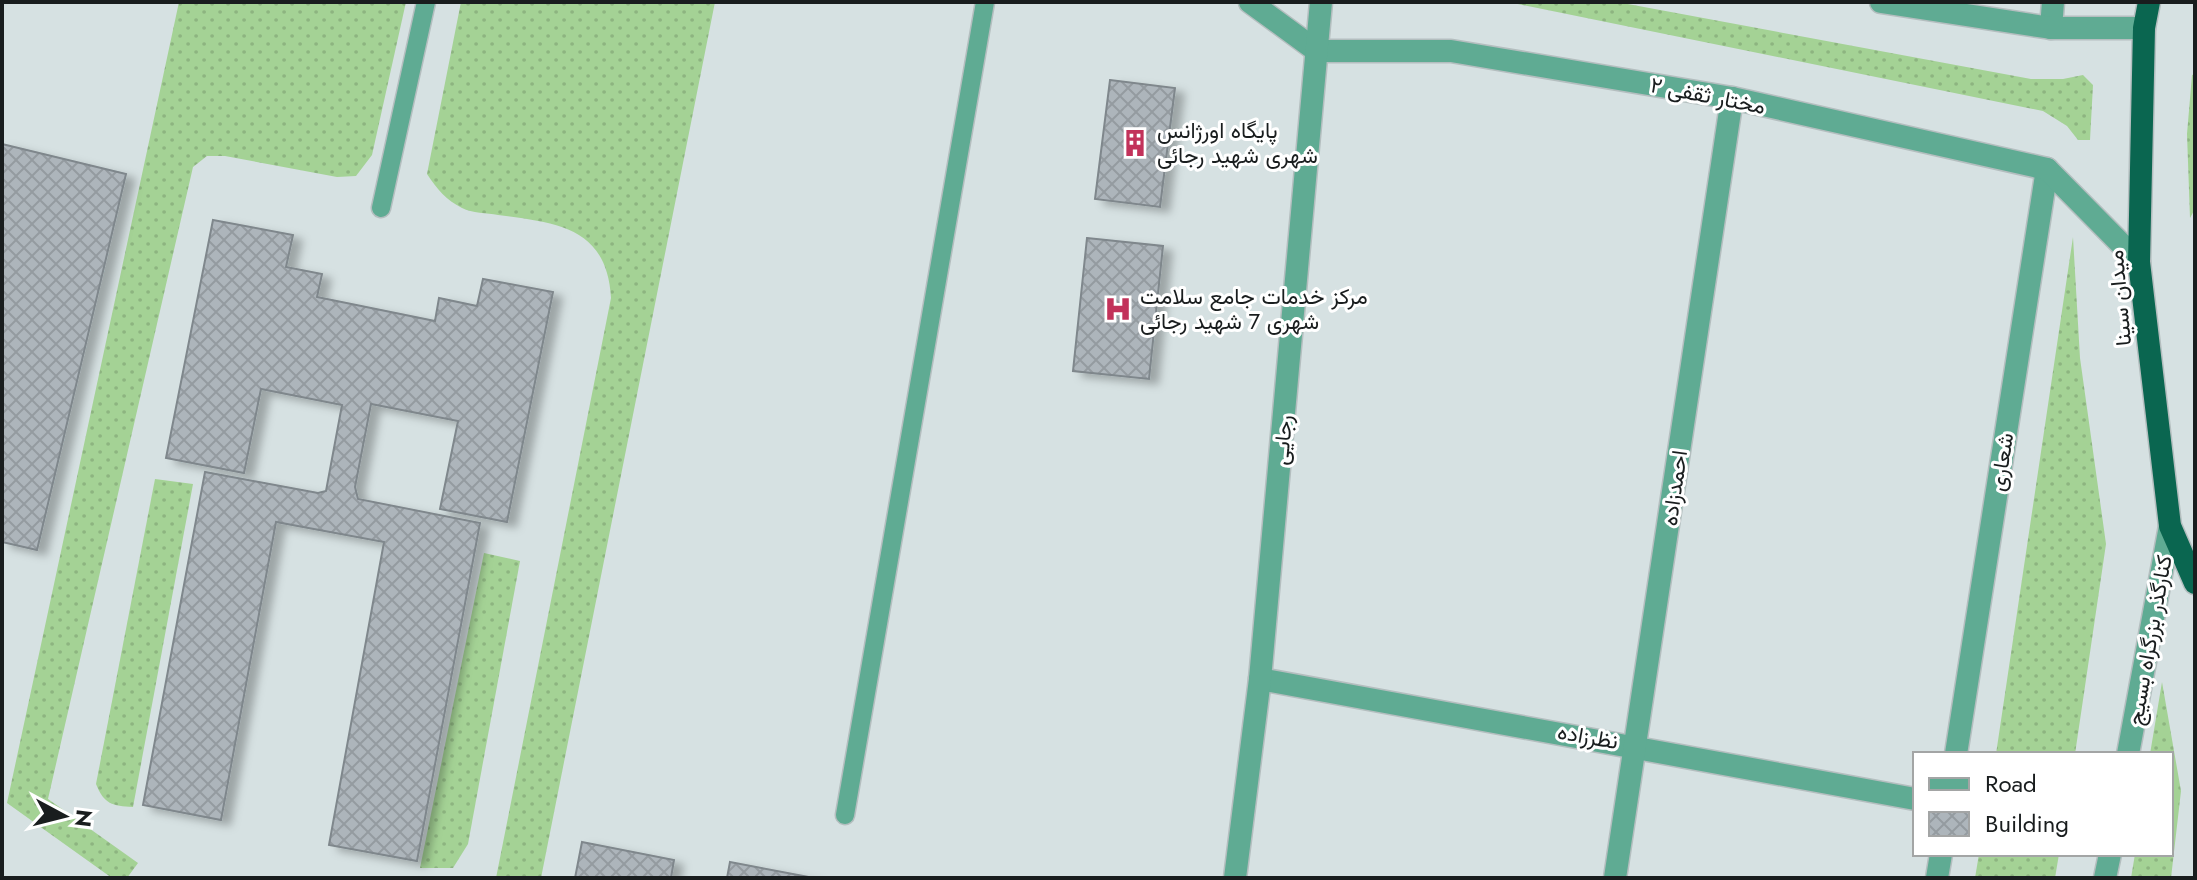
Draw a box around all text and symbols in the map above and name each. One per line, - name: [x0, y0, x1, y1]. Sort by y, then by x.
- street label: مختار ثقفی ۲: [1648, 68, 1768, 122]
- place label: پایگاه اورژانس شهری شهید رجائی: [1157, 114, 1318, 171]
- building icon: پایگاه اورژانس شهری شهید رجائی: [1120, 128, 1150, 158]
- street label: میدان سینا: [2099, 249, 2139, 347]
- place label: مرکز خدمات جامع سلامت شهری 7 شهید رجائی: [1140, 280, 1368, 337]
- hospital icon: مرکز خدمات جامع سلامت شهری 7 شهید رجائی: [1103, 294, 1133, 324]
- street label: رجایی: [1264, 413, 1300, 467]
- street label: شعاری: [1981, 430, 2021, 494]
- street label: احمدزاده: [1653, 448, 1695, 528]
- street label: کنارگذر بزرگراه بسیج: [2118, 552, 2180, 728]
- street label: نظرزاده: [1555, 715, 1621, 757]
- legend: [1913, 752, 2173, 856]
- text: Road: [1985, 766, 2037, 801]
- north arrow: [24, 776, 104, 856]
- text: Building: [1985, 806, 2069, 841]
- text: N: [67, 808, 101, 829]

